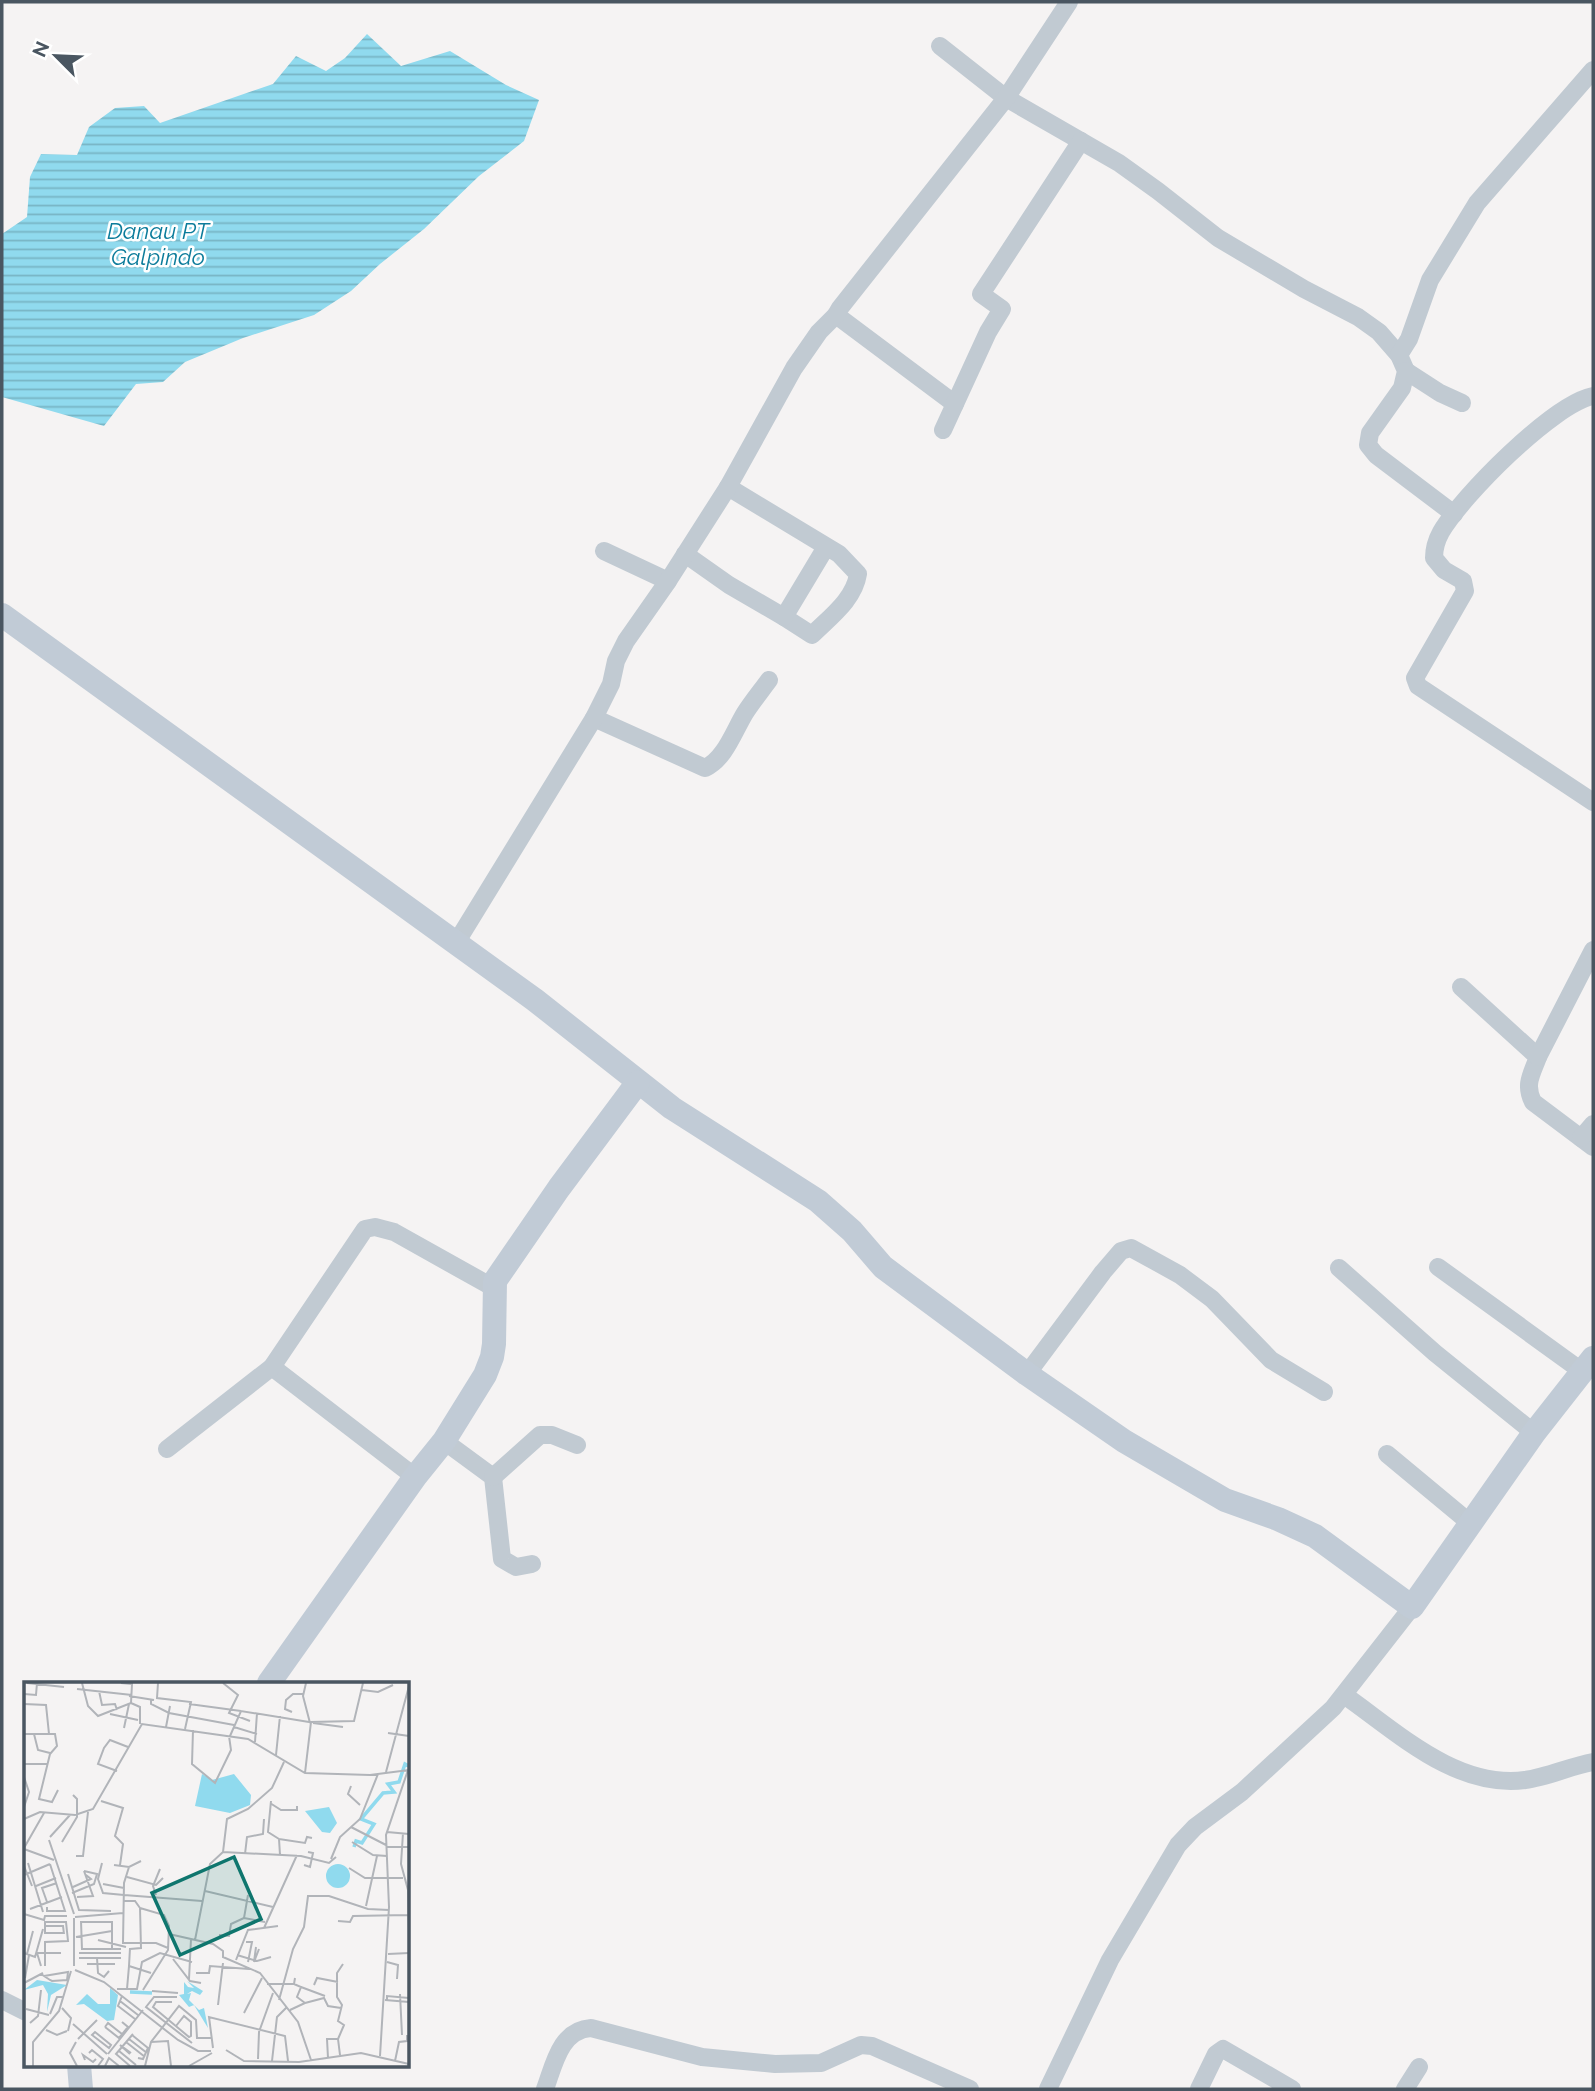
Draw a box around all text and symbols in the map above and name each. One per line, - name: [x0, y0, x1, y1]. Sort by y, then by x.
- north arrow: [21, 21, 91, 91]
- text: N: [27, 38, 53, 60]
- water label: Danau PT Galpindo: [107, 217, 211, 270]
- inset map: [24, 1682, 410, 2066]

